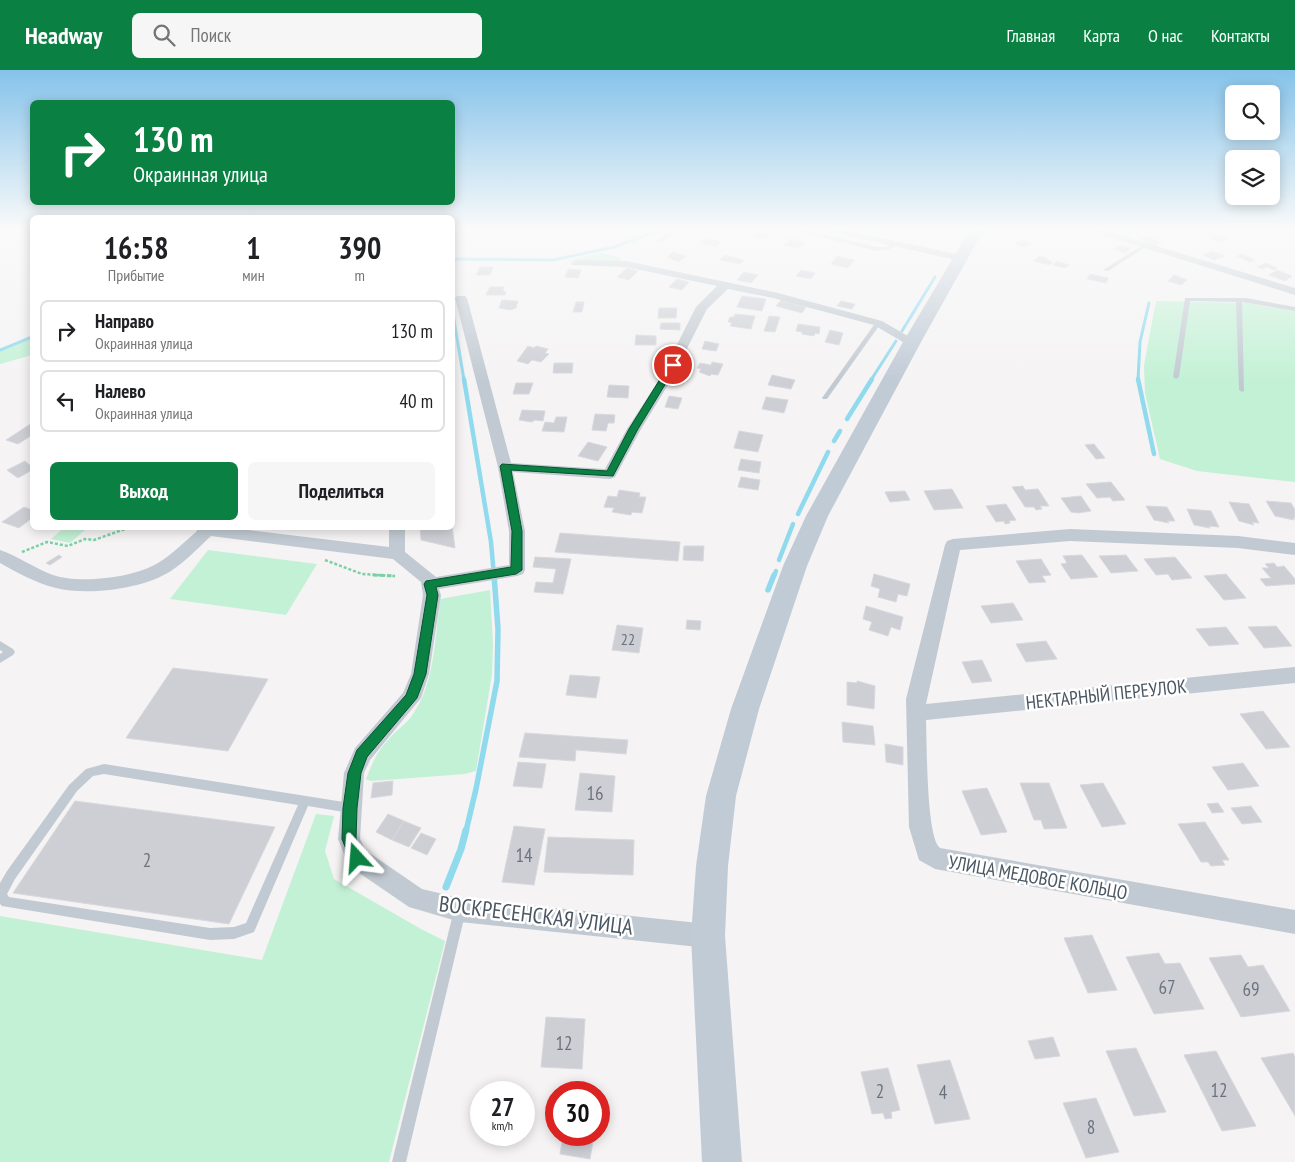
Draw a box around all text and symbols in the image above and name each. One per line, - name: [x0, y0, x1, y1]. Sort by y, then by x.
- search box: [132, 13, 482, 58]
- text: Headway: [25, 20, 102, 51]
- icon: search: [150, 21, 178, 49]
- text: Поиск: [190, 23, 231, 47]
- text: Главная: [1007, 24, 1055, 47]
- text: Карта: [1083, 24, 1120, 47]
- text: О нас: [1148, 24, 1183, 47]
- text: Контакты: [1211, 24, 1270, 47]
- map controls: [1225, 85, 1280, 205]
- button: search: [1225, 85, 1280, 140]
- text: 130 m: [133, 116, 214, 162]
- icon: right: [50, 120, 115, 185]
- button: layers: [1225, 150, 1280, 205]
- text: Окраинная улица: [133, 160, 268, 188]
- text: 16:58: [104, 228, 169, 267]
- text: 1: [246, 228, 261, 267]
- text: 390: [338, 228, 381, 267]
- text: Прибытие: [108, 265, 164, 285]
- text: мин: [242, 265, 265, 285]
- text: m: [355, 265, 365, 285]
- text: Направо: [95, 309, 154, 333]
- icon: right: [52, 317, 80, 345]
- text: 130 m: [391, 319, 433, 343]
- text: Окраинная улица: [95, 333, 193, 353]
- pin: [652, 344, 694, 386]
- icon: arrive: [659, 351, 687, 379]
- text: Налево: [95, 379, 146, 403]
- icon: left: [52, 387, 80, 415]
- text: 40 m: [400, 389, 433, 413]
- text: Окраинная улица: [95, 403, 193, 423]
- button: Выход: [50, 462, 238, 520]
- button: Поделиться: [248, 462, 435, 520]
- house number: 22: [621, 629, 635, 649]
- street label: НЕКТАРНЫЙ ПЕРЕУЛОК: [1025, 674, 1187, 714]
- house number: 16: [586, 781, 604, 805]
- position arrow: [330, 831, 382, 883]
- house number: 14: [515, 843, 533, 867]
- house number: 2: [143, 848, 151, 872]
- street label: УЛИЦА МЕДОВОЕ КОЛЬЦО: [947, 849, 1129, 905]
- street label: ВОСКРЕСЕНСКАЯ УЛИЦА: [438, 889, 635, 941]
- house number: 67: [1158, 975, 1176, 999]
- house number: 69: [1242, 977, 1260, 1001]
- house number: 12: [555, 1031, 573, 1055]
- house number: 12: [1210, 1078, 1228, 1102]
- house number: 2: [876, 1079, 884, 1103]
- house number: 4: [939, 1080, 948, 1104]
- speed limit sign: 30: [545, 1081, 610, 1146]
- text: 27: [491, 1091, 514, 1123]
- house number: 8: [1087, 1115, 1095, 1139]
- text: km/h: [492, 1118, 513, 1133]

